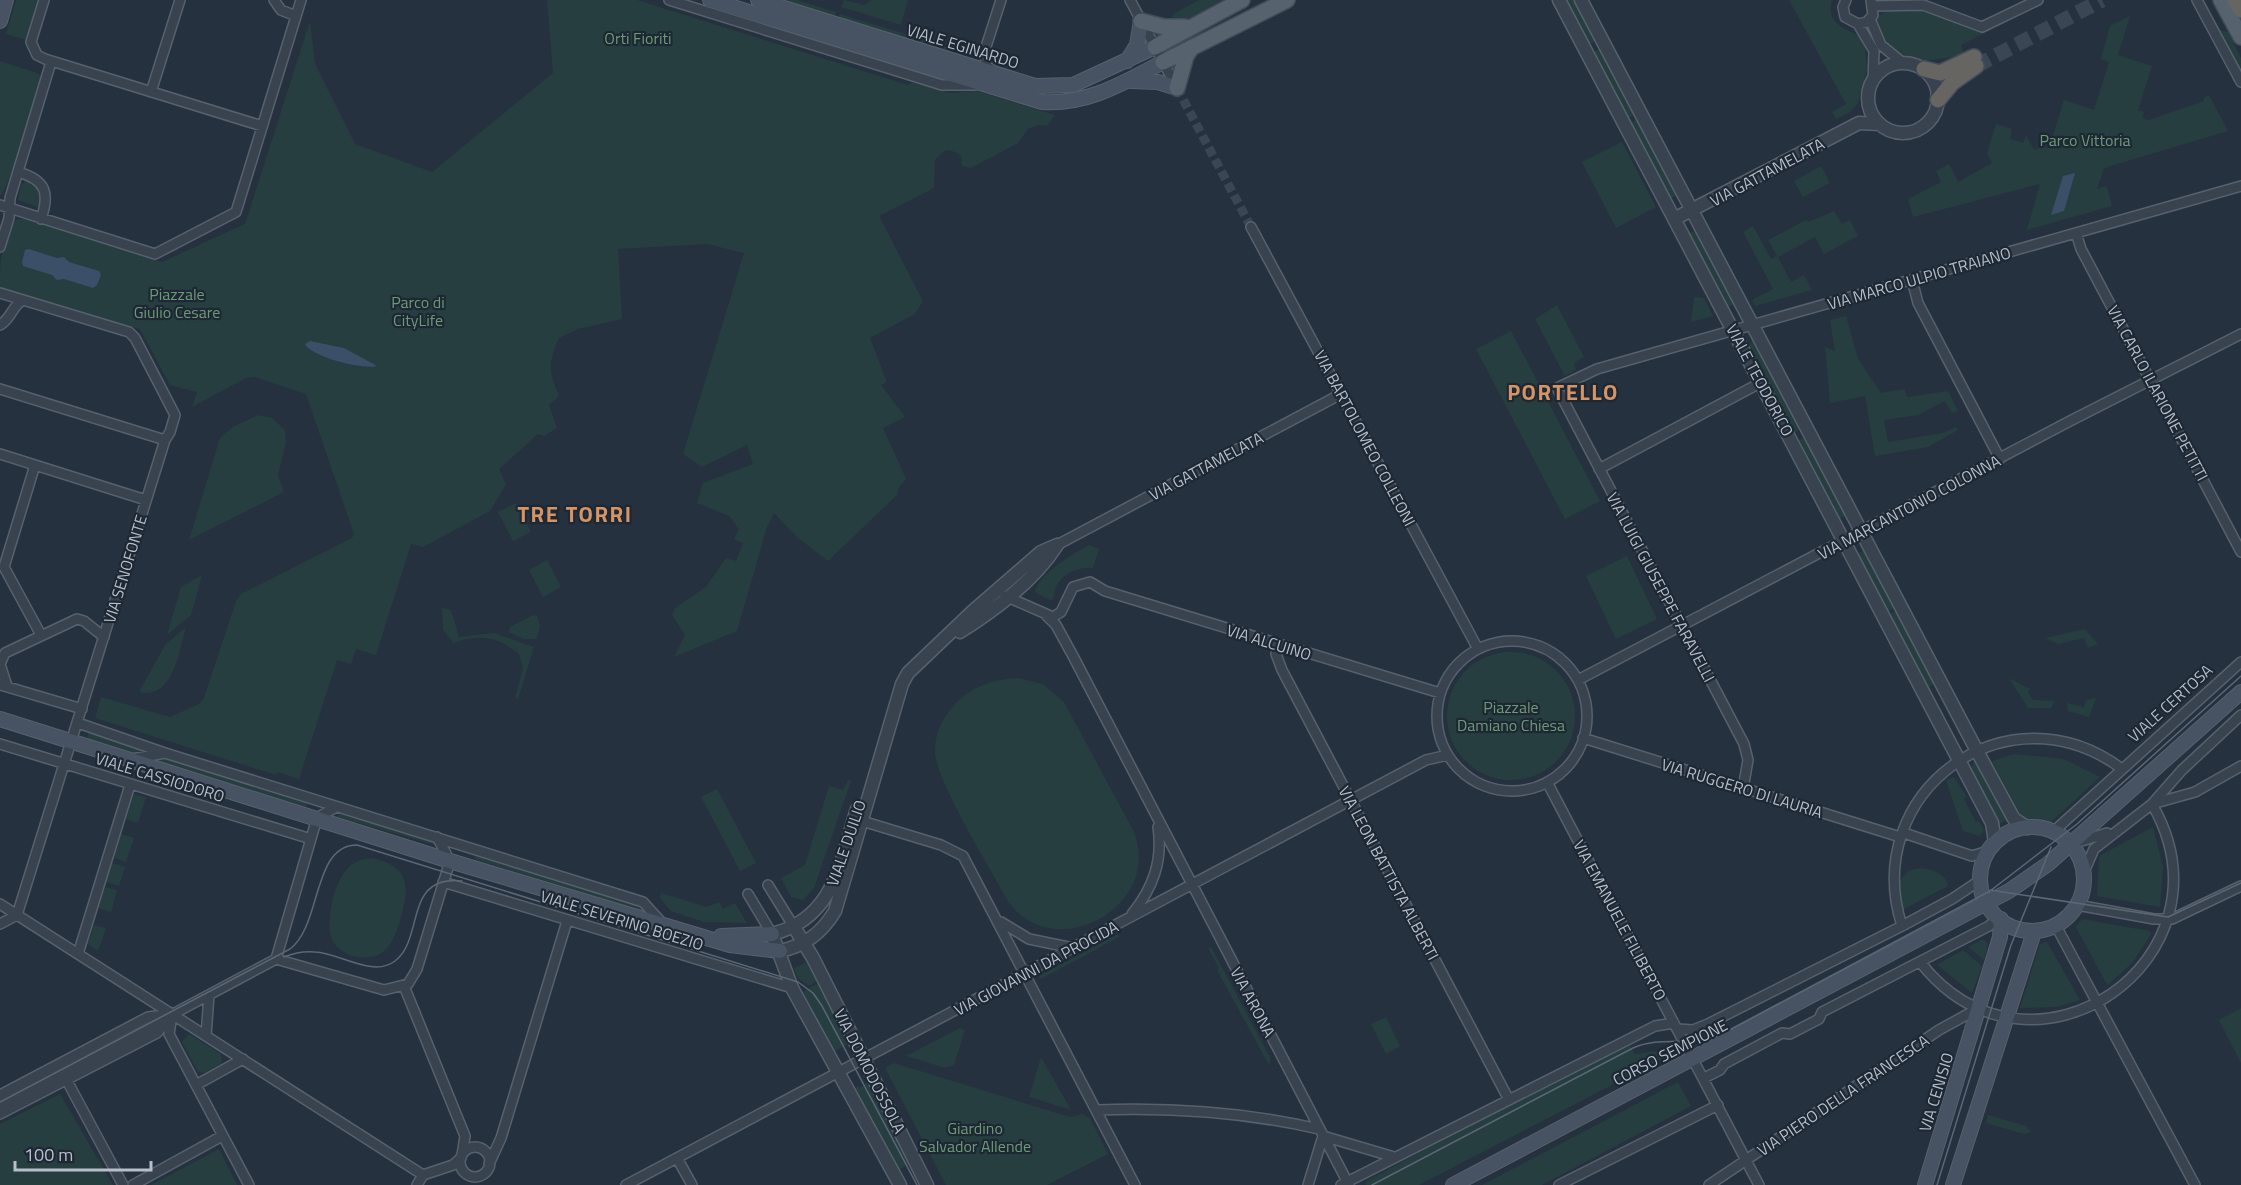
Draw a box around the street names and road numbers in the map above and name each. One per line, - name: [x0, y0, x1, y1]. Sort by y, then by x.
- street label: VIALE EGINARDO: [904, 18, 1022, 74]
- street label: VIA GATTAMELATA: [1706, 131, 1829, 212]
- street label: VIA MARCO ULPIO TRAIANO: [1824, 240, 2014, 316]
- street label: VIA CARLO ILARIONE PETITTI: [2101, 301, 2215, 485]
- street label: VIALE TEODORICO: [1720, 319, 1800, 441]
- street label: VIA BARTOLOMEO COLLEONI: [1308, 346, 1422, 530]
- street label: VIA GATTAMELATA: [1145, 425, 1268, 506]
- street label: VIA MARCANTONIO COLONNA: [1813, 448, 2005, 565]
- street label: VIA LUIGI GIUSEPPE FARAVELLI: [1601, 488, 1721, 686]
- street label: VIA SENOFONTE: [97, 512, 153, 626]
- street label: VIA ALCUINO: [1224, 618, 1314, 666]
- street label: VIALE CERTOSA: [2122, 658, 2218, 748]
- street label: VIALE CASSIODORO: [92, 746, 228, 808]
- street label: VIA RUGGERO DI LAURIA: [1658, 752, 1826, 824]
- street label: VIA LEON BATTISTA ALBERTI: [1333, 782, 1445, 964]
- street label: VIALE DUILIO: [820, 797, 872, 889]
- street label: VIA EMANUELE FILIBERTO: [1567, 835, 1673, 1005]
- street label: VIALE SEVERINO BOEZIO: [537, 884, 707, 956]
- street label: VIA GIOVANNI DA PROCIDA: [949, 914, 1123, 1022]
- street label: VIA ARONA: [1224, 963, 1282, 1042]
- street label: VIA DOMODOSSOLA: [828, 1004, 912, 1138]
- street label: CORSO SEMPIONE: [1608, 1013, 1732, 1091]
- street label: VIA PIERO DELLA FRANCESCA: [1752, 1028, 1934, 1162]
- street label: VIA CENISIO: [1913, 1049, 1959, 1135]

